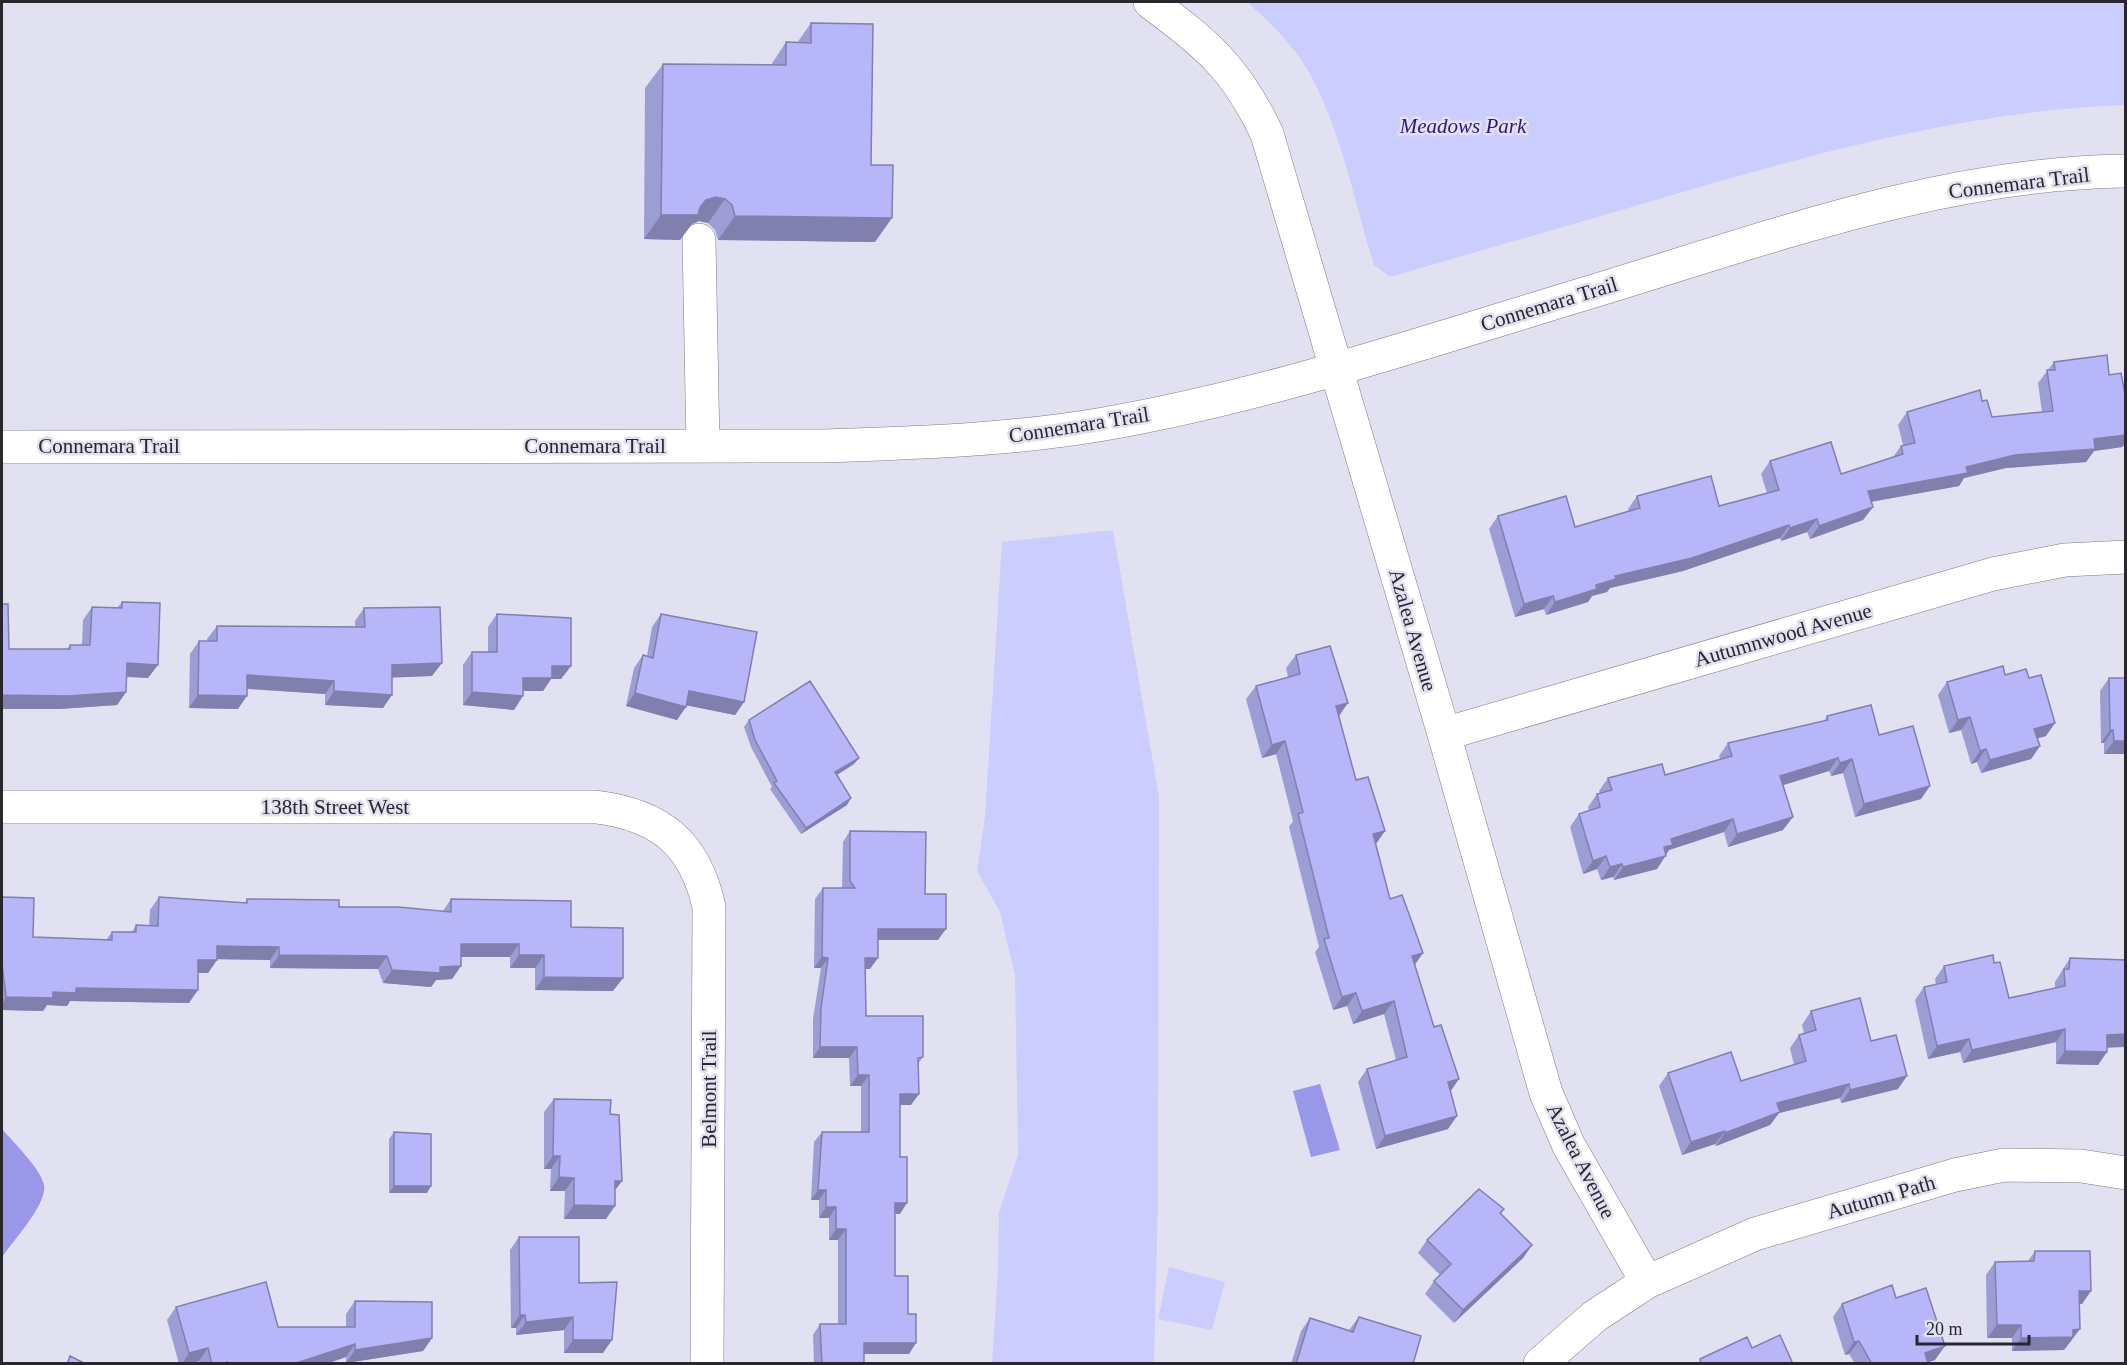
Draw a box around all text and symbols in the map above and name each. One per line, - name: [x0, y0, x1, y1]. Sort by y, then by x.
- park label: Meadows Park: [1399, 114, 1527, 138]
- street label: Connemara Trail: [1947, 162, 2091, 204]
- street label: Connemara Trail: [1478, 272, 1620, 336]
- street label: Connemara Trail: [1007, 402, 1151, 448]
- street label: Connemara Trail: [38, 434, 180, 458]
- street label: Connemara Trail: [524, 434, 666, 458]
- street label: Azalea Avenue: [1384, 566, 1442, 694]
- street label: Autumnwood Avenue: [1692, 598, 1874, 672]
- street label: 138th Street West: [261, 795, 409, 819]
- street label: Belmont Trail: [697, 1030, 721, 1148]
- street label: Azalea Avenue: [1542, 1099, 1620, 1223]
- street label: Autumn Path: [1824, 1170, 1938, 1224]
- scale bar: [1917, 1308, 2030, 1346]
- text: 20 m: [1926, 1319, 1963, 1339]

